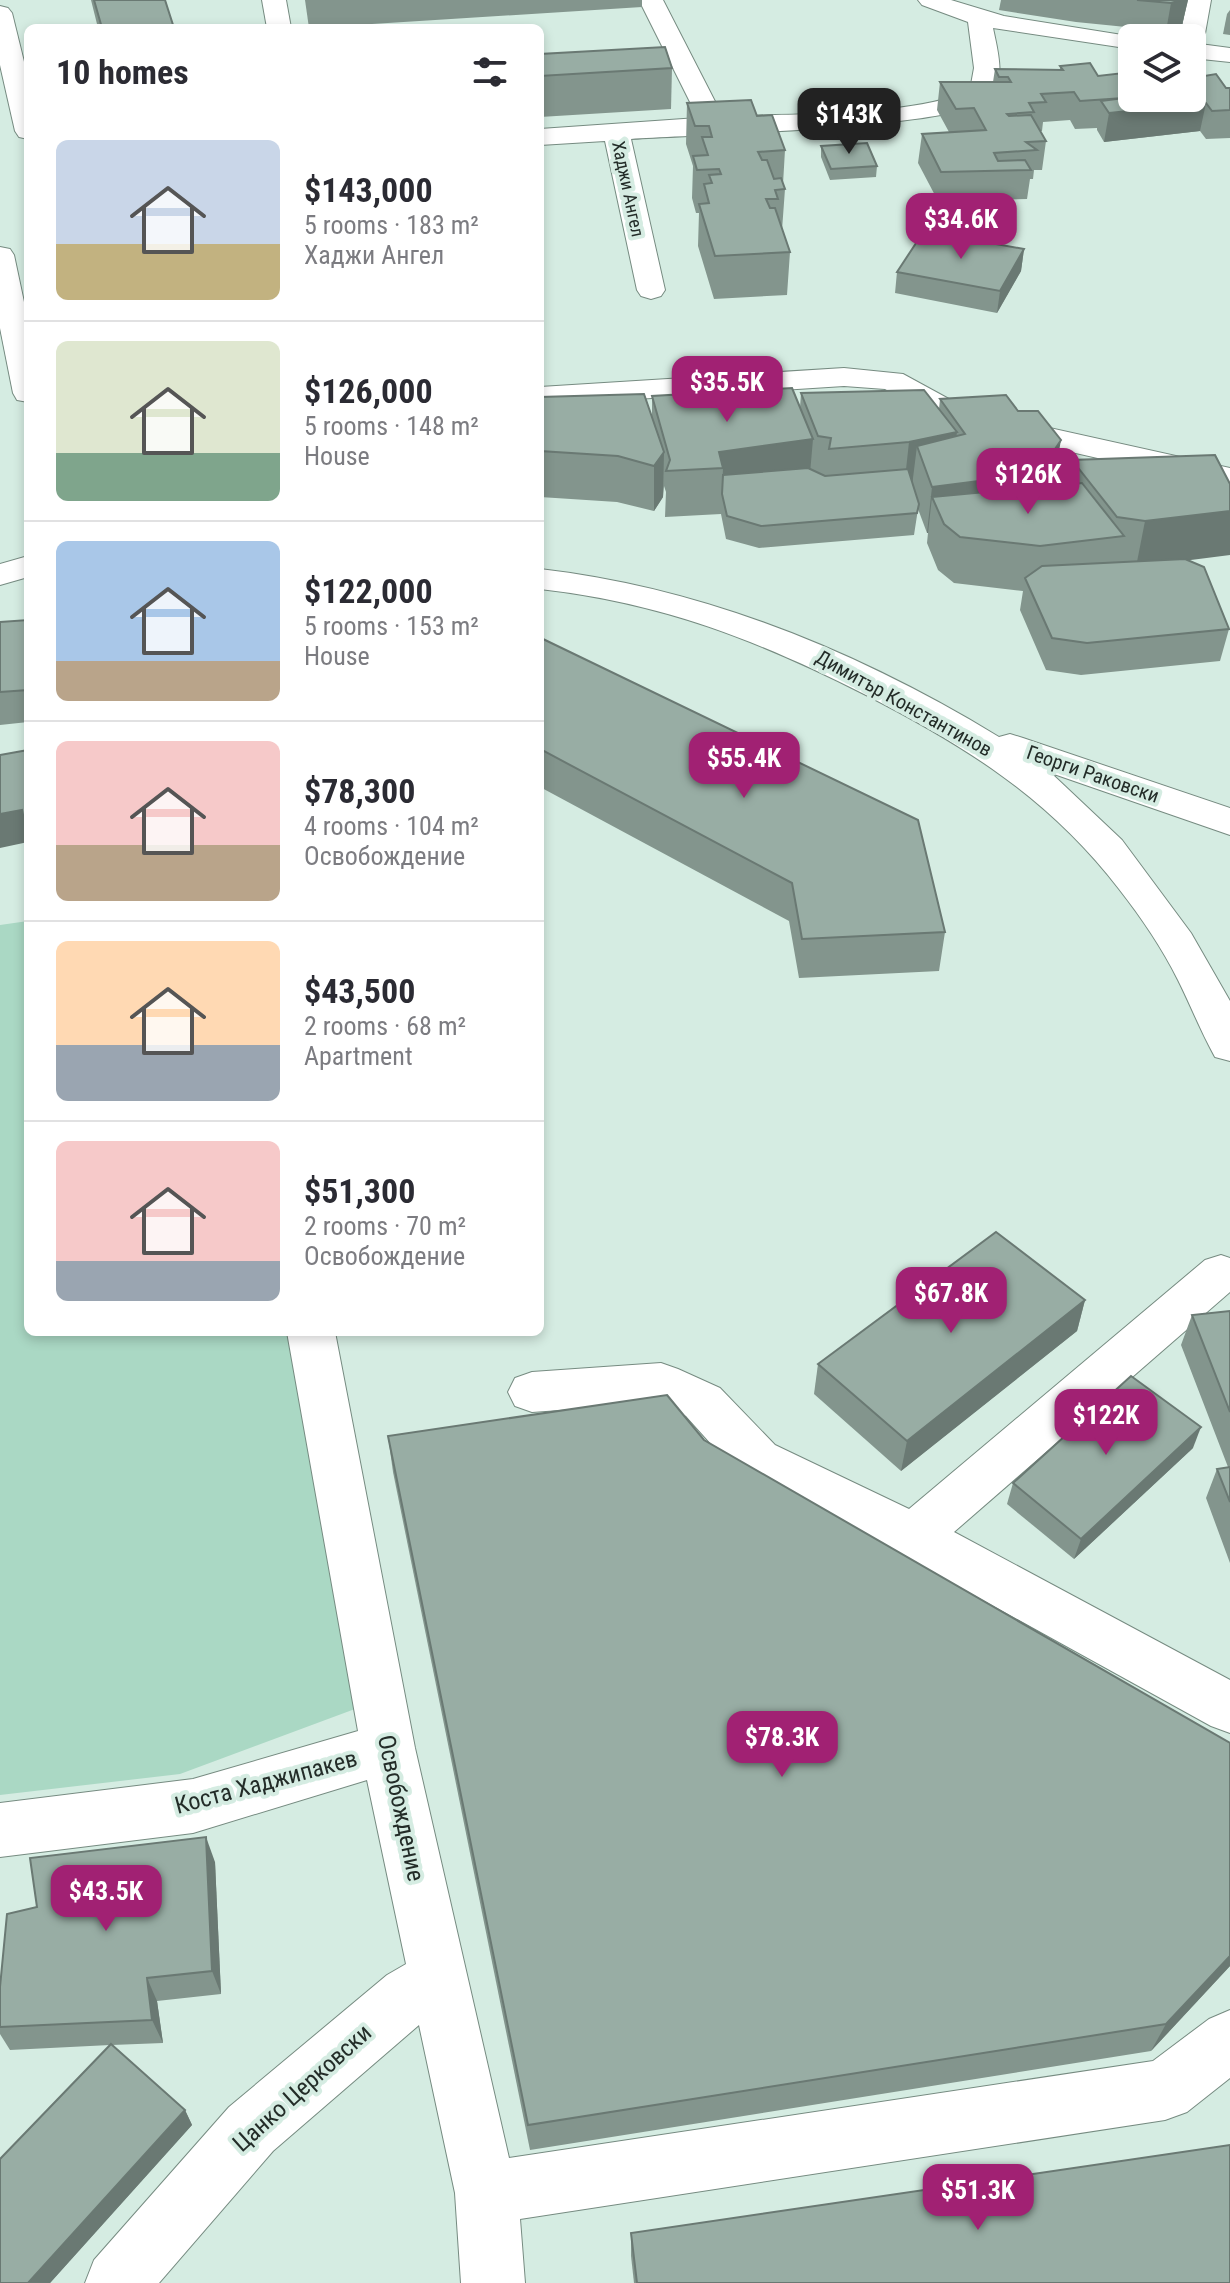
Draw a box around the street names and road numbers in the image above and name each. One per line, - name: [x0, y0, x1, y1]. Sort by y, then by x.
- street label: Хаджи Ангел: [608, 139, 649, 239]
- street label: Димитър Константинов: [812, 645, 996, 761]
- street label: Георги Раковски: [1024, 740, 1162, 808]
- street label: Освобождение: [372, 1732, 430, 1884]
- street label: Коста Хаджипакев: [172, 1744, 360, 1820]
- street label: Цанко Церковски: [227, 2019, 377, 2157]

